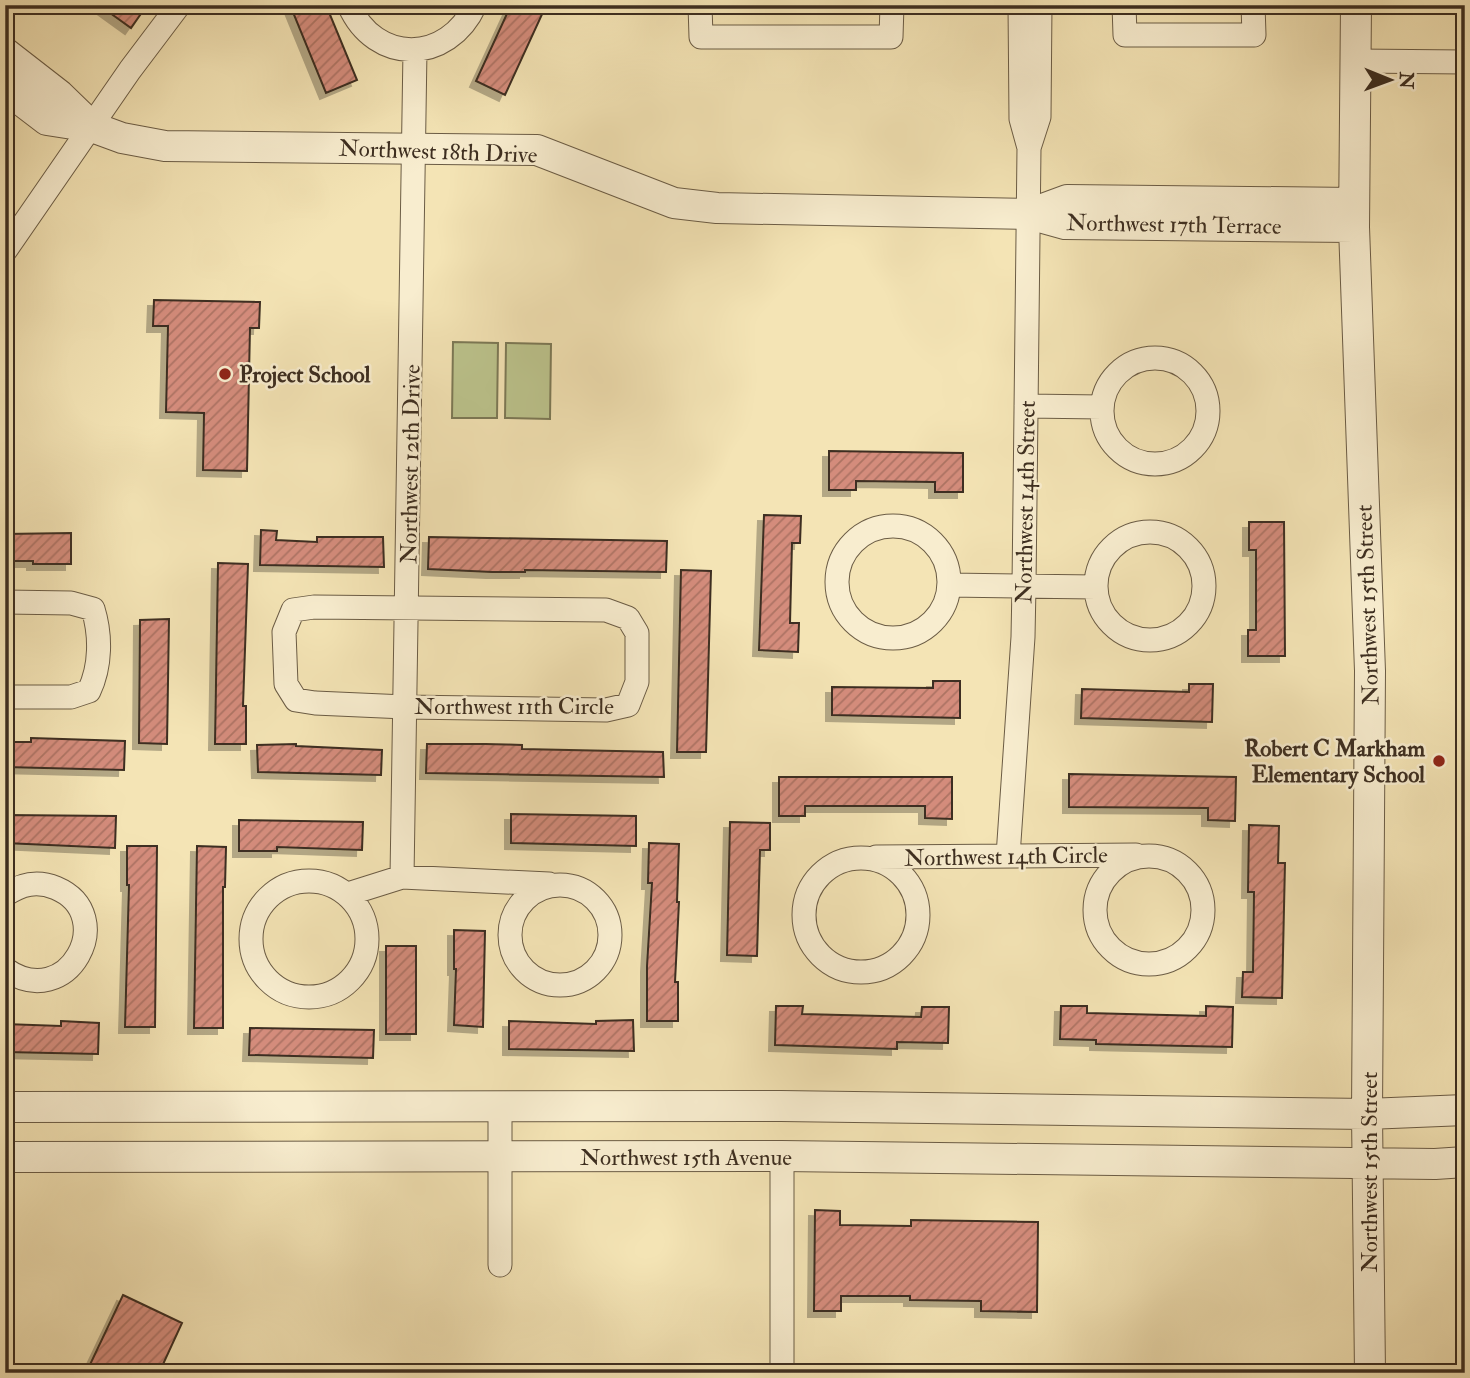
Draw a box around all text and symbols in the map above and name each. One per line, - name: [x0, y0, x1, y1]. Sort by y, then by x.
- north arrow: [1354, 46, 1424, 116]
- text: N: [1394, 71, 1418, 90]
- street label: Northwest 18th Drive: [338, 134, 538, 169]
- street label: Northwest 17th Terrace: [1066, 208, 1282, 241]
- place label: Project School: [239, 360, 372, 389]
- street label: Northwest 12th Drive: [394, 364, 427, 564]
- marker: Project School: [217, 366, 233, 382]
- street label: Northwest 14th Street: [1009, 400, 1042, 604]
- street label: Northwest 15th Street: [1350, 504, 1385, 706]
- street label: Northwest 11th Circle: [414, 692, 614, 721]
- place label: Robert C Markham Elementary School: [1244, 734, 1426, 790]
- marker: Robert C Markham Elementary School: [1431, 753, 1447, 769]
- street label: Northwest 14th Circle: [904, 840, 1108, 873]
- street label: Northwest 15th Street: [1355, 1072, 1384, 1272]
- street label: Northwest 15th Avenue: [580, 1143, 792, 1172]

